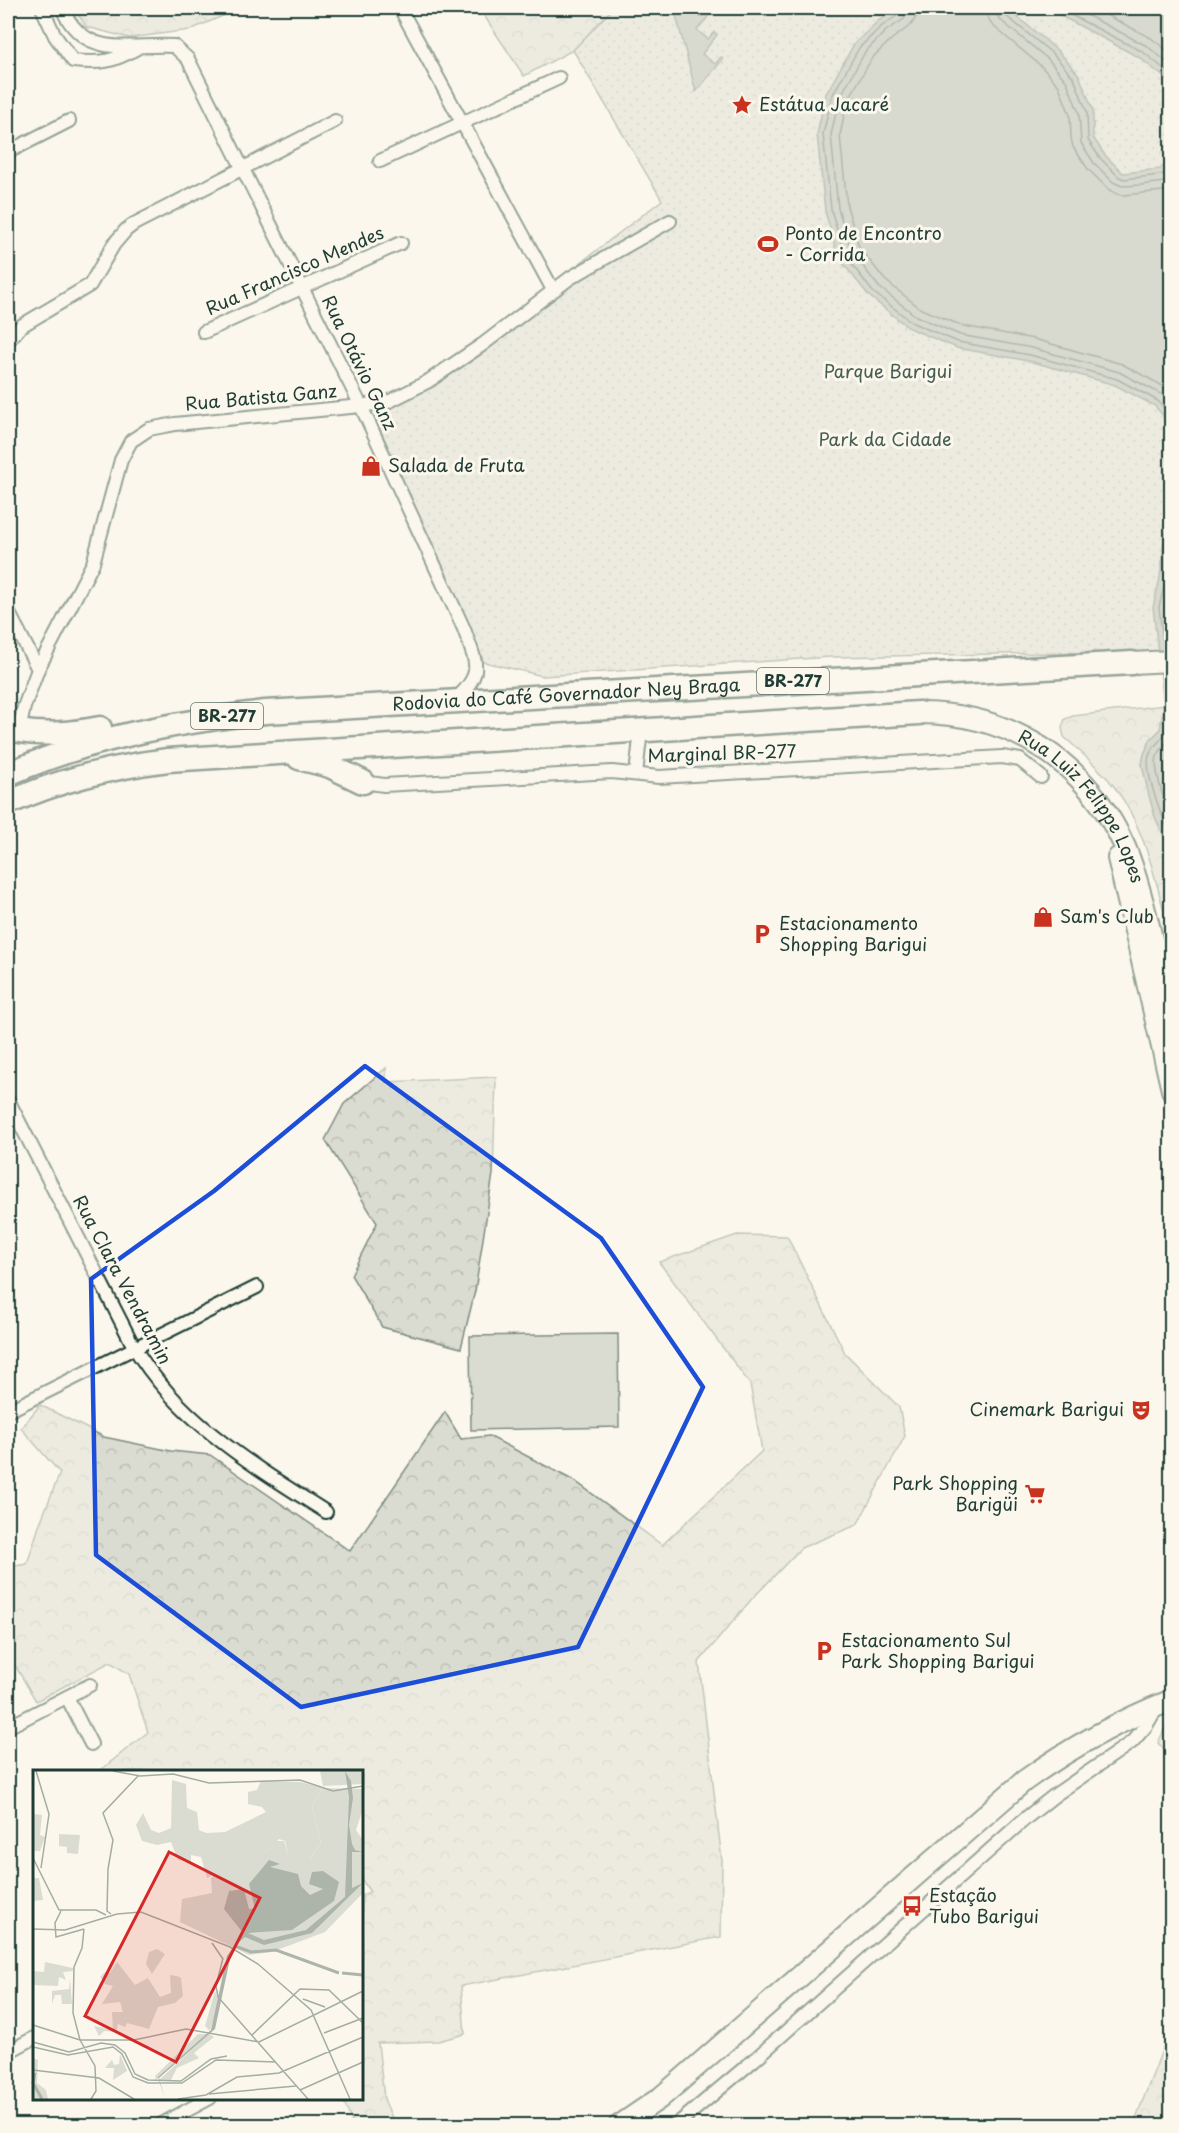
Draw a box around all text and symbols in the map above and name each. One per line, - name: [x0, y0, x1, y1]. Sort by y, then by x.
- place label: Estátua Jacaré: [759, 90, 889, 117]
- place icon: Estátua Jacaré: [730, 93, 754, 117]
- street label: Rua Francisco Mendes: [201, 218, 388, 321]
- place label: Ponto de Encontro - Corrida: [785, 219, 942, 267]
- sports icon: Ponto de Encontro - Corrida: [756, 232, 780, 256]
- street label: Rua Otávio Ganz: [316, 290, 405, 435]
- park label: Parque Barigui: [824, 357, 952, 384]
- street label: Rua Batista Ganz: [184, 376, 338, 417]
- park label: Park da Cidade: [818, 425, 952, 452]
- place label: Salada de Fruta: [388, 451, 526, 478]
- shop icon: Salada de Fruta: [359, 454, 383, 478]
- road number: BR-277: [757, 668, 829, 694]
- street label: Rodovia do Café Governador Ney Braga: [391, 670, 741, 717]
- road number: BR-277: [191, 703, 263, 729]
- street label: Rua Luiz Felippe Lopes: [1014, 722, 1152, 886]
- street label: Marginal BR-277: [647, 736, 797, 769]
- place label: Sam's Club: [1060, 902, 1154, 929]
- shop icon: Sam's Club: [1031, 905, 1055, 929]
- place label: Estacionamento Shopping Barigui: [779, 909, 927, 957]
- parking icon: Estacionamento Shopping Barigui: [750, 922, 774, 946]
- street label: Rua Clara Vendramin: [67, 1190, 179, 1369]
- place label: Cinemark Barigui: [970, 1395, 1124, 1422]
- theatre icon: Cinemark Barigui: [1129, 1398, 1153, 1422]
- place label: Park Shopping Barigüi: [892, 1469, 1018, 1517]
- supermarket icon: Park Shopping Barigüi: [1023, 1482, 1047, 1506]
- place label: Estacionamento Sul Park Shopping Barigui: [841, 1626, 1035, 1674]
- parking icon: Estacionamento Sul Park Shopping Barigui: [812, 1639, 836, 1663]
- inset map: [33, 1770, 363, 2100]
- place label: Estação Tubo Barigui: [929, 1881, 1039, 1929]
- bus stop icon: Estação Tubo Barigui: [900, 1894, 924, 1918]

